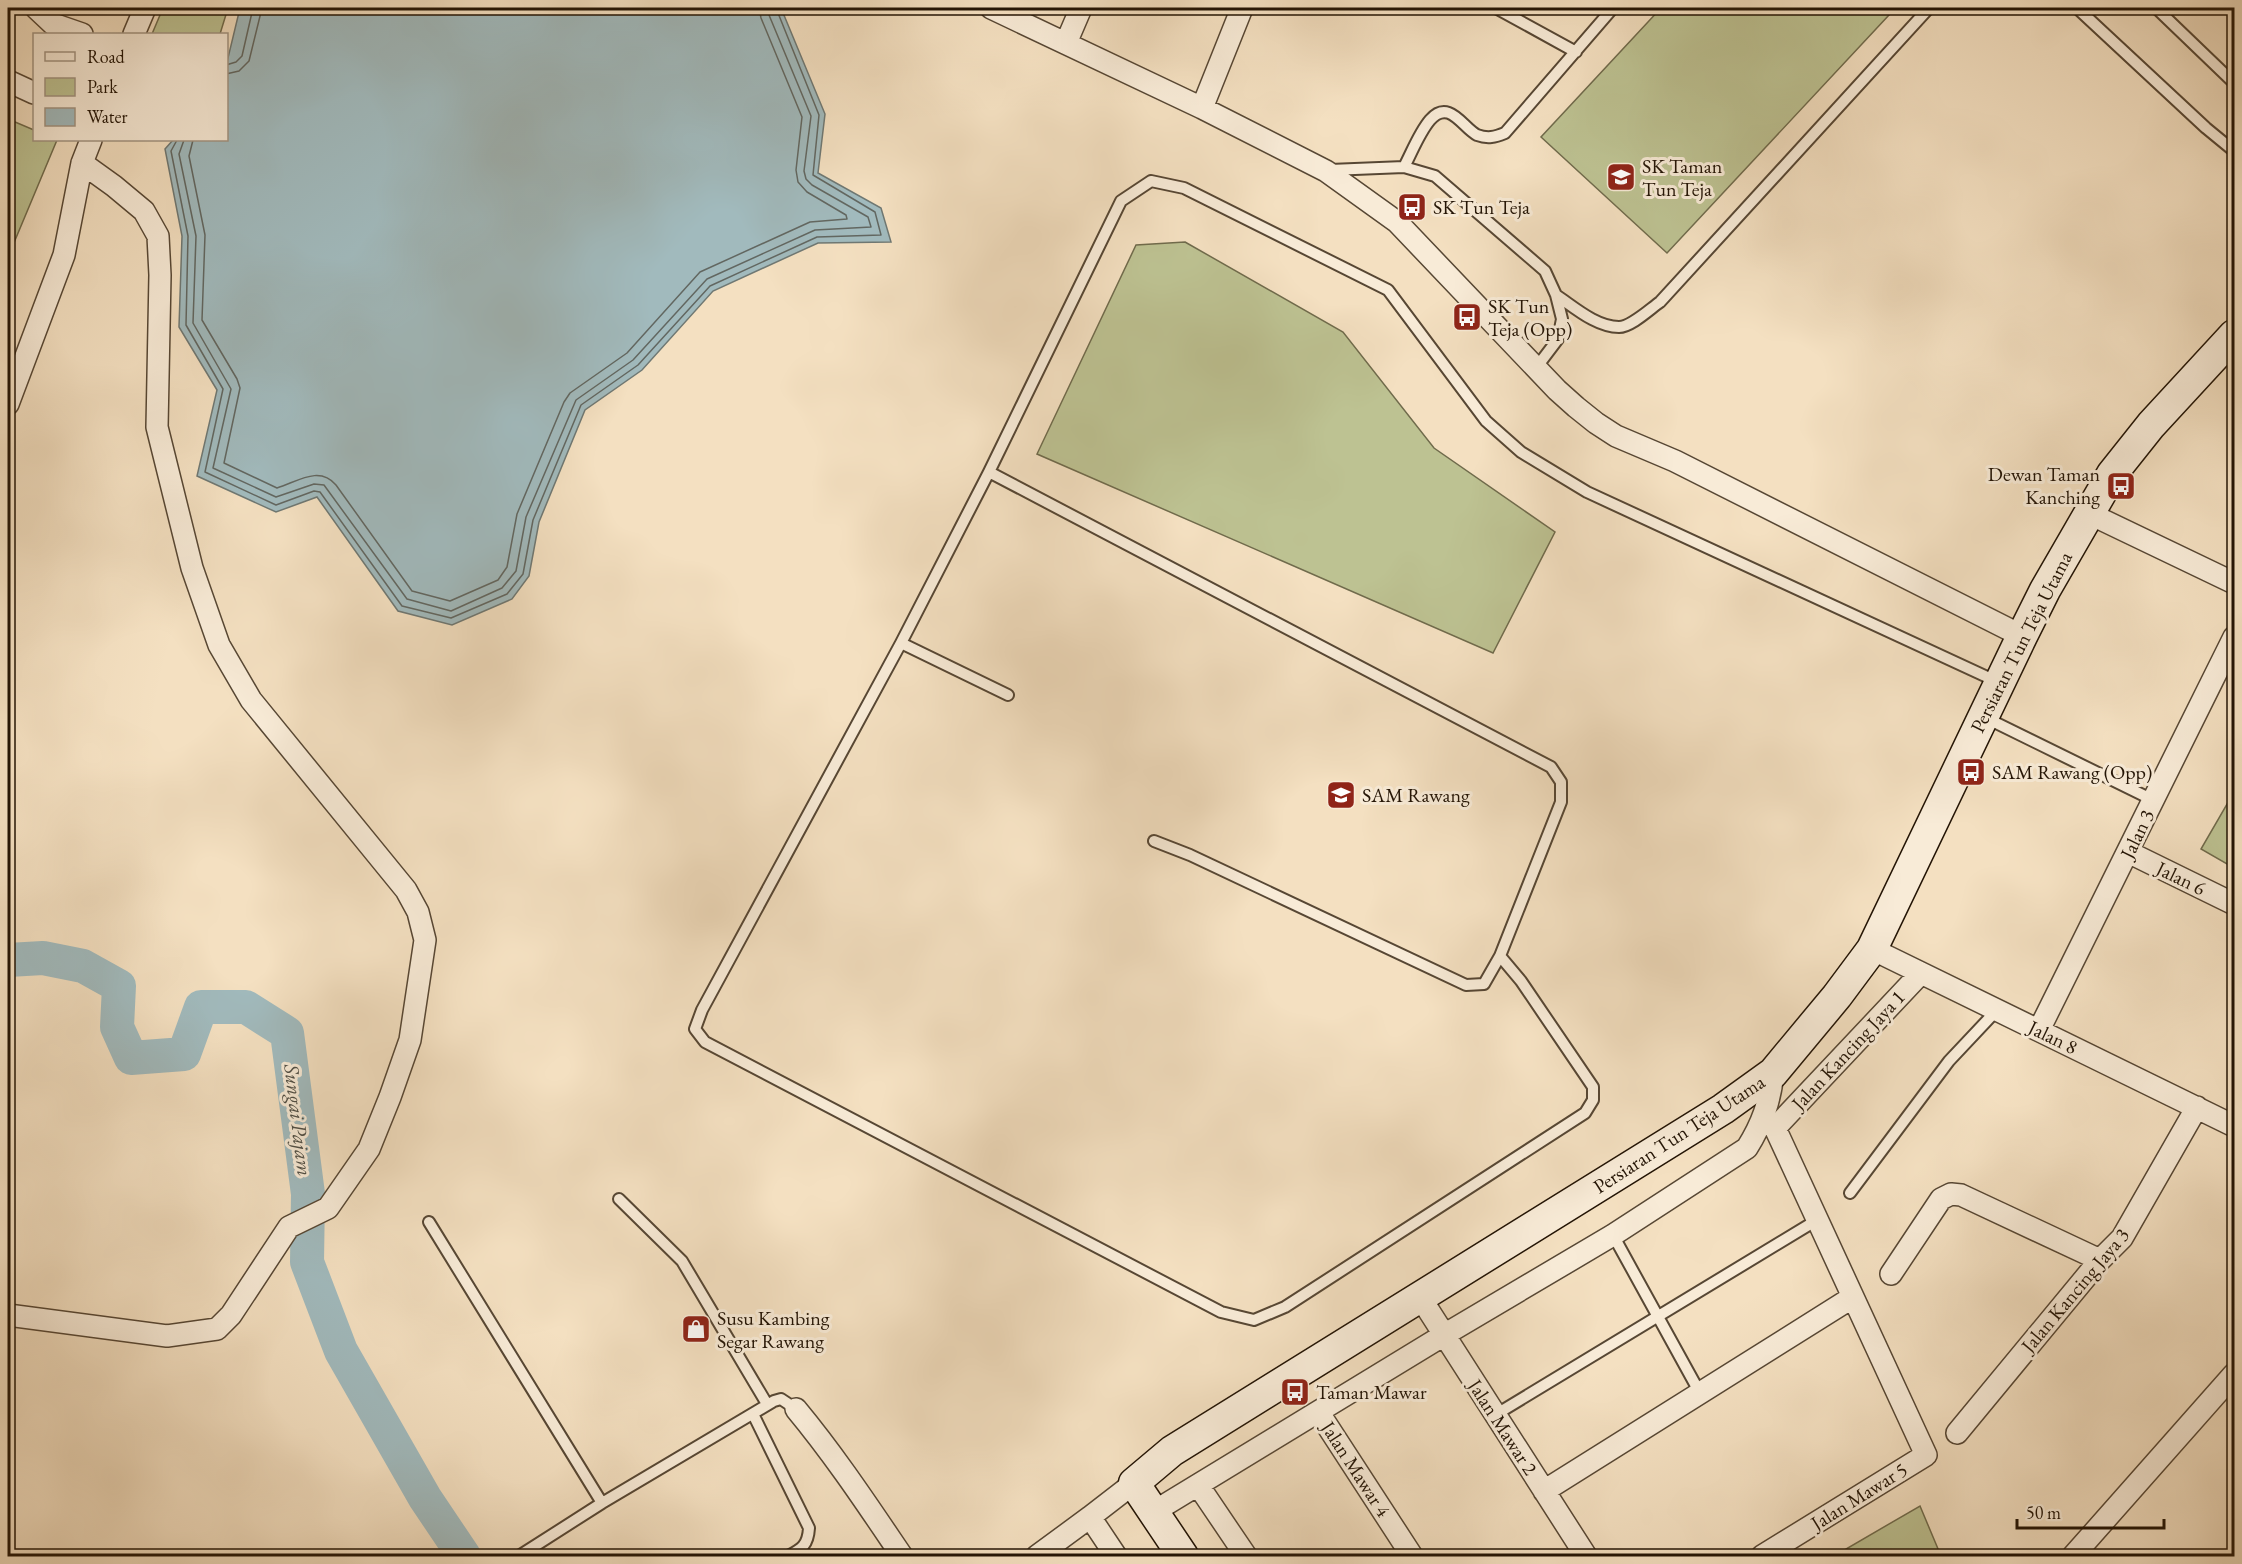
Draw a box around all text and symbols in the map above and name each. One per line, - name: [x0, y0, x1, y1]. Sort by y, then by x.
- legend: [33, 33, 228, 141]
- text: Road: [87, 45, 126, 68]
- text: Park: [87, 75, 118, 98]
- text: Water: [87, 105, 128, 128]
- place label: SK Taman Tun Teja: [1642, 153, 1723, 202]
- school or university icon: SK Taman Tun Teja: [1605, 161, 1637, 193]
- bus stop icon: SK Tun Teja: [1396, 191, 1428, 223]
- place label: SK Tun Teja: [1433, 194, 1530, 220]
- place label: SK Tun Teja (Opp): [1488, 293, 1572, 342]
- bus stop icon: SK Tun Teja (Opp): [1451, 301, 1483, 333]
- place label: Dewan Taman Kanching: [1988, 461, 2100, 510]
- bus stop icon: Dewan Taman Kanching: [2105, 470, 2137, 502]
- street label: Persiaran Tun Teja Utama: [1964, 547, 2078, 737]
- bus stop icon: SAM Rawang (Opp): [1955, 756, 1987, 788]
- place label: SAM Rawang (Opp): [1992, 759, 2152, 785]
- school or university icon: SAM Rawang: [1325, 779, 1357, 811]
- place label: SAM Rawang: [1362, 782, 1470, 808]
- street label: Jalan 3: [2113, 805, 2160, 865]
- street label: Jalan 6: [2150, 854, 2210, 901]
- street label: Jalan Kancing Jaya 1: [1784, 984, 1910, 1117]
- street label: Jalan 8: [2022, 1013, 2082, 1060]
- water label: Sungai Pajam: [278, 1061, 319, 1177]
- street label: Persiaran Tun Teja Utama: [1588, 1069, 1770, 1199]
- street label: Jalan Kancing Jaya 3: [2014, 1222, 2135, 1359]
- place label: Susu Kambing Segar Rawang: [717, 1305, 830, 1354]
- shop icon: Susu Kambing Segar Rawang: [680, 1313, 712, 1345]
- street label: Jalan Mawar 2: [1461, 1373, 1544, 1480]
- bus stop icon: Taman Mawar: [1279, 1376, 1311, 1408]
- place label: Taman Mawar: [1316, 1379, 1427, 1405]
- street label: Jalan Mawar 4: [1314, 1415, 1397, 1522]
- street label: Jalan Mawar 5: [1804, 1456, 1912, 1537]
- scale bar: [2017, 1492, 2164, 1530]
- text: 50 m: [2026, 1501, 2061, 1524]

